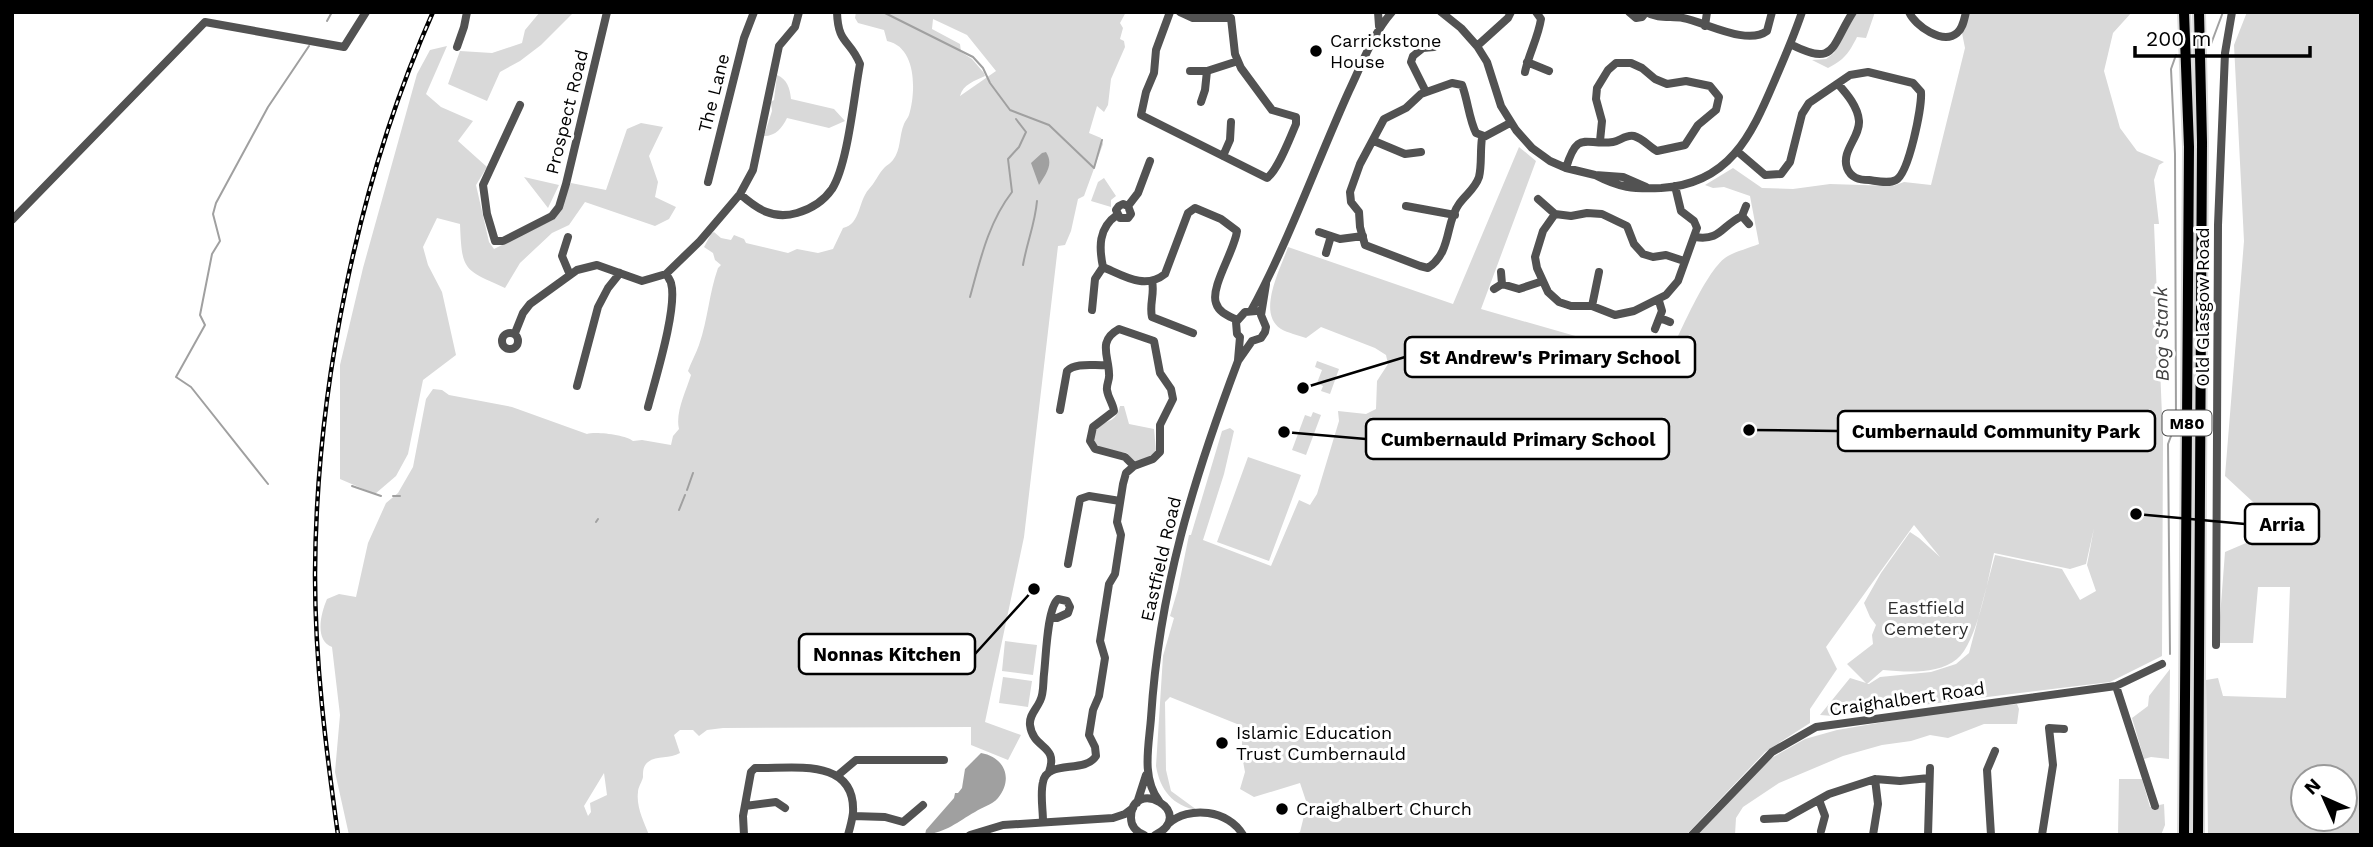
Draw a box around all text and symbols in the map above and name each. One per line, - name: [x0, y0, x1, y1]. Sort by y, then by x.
- scale bar: [2135, 14, 2310, 58]
- text: 200 m: [2146, 26, 2212, 51]
- place label: Carrickstone House: [1330, 30, 1441, 72]
- marker: Carrickstone House: [1308, 43, 1324, 59]
- street label: Prospect Road: [541, 47, 592, 176]
- street label: The Lane: [694, 51, 733, 135]
- street label: Old Glasgow Road: [2192, 227, 2213, 387]
- water label: Bog Stank: [2149, 286, 2174, 382]
- callout: St Andrew's Primary School: [1405, 337, 1695, 377]
- text: St Andrew's Primary School: [1419, 346, 1681, 369]
- road number: M80: [2162, 410, 2212, 436]
- callout: Cumbernauld Community Park: [1838, 411, 2155, 451]
- callout: Cumbernauld Primary School: [1366, 419, 1669, 459]
- text: Cumbernauld Community Park: [1852, 420, 2140, 443]
- text: Cumbernauld Primary School: [1381, 428, 1656, 451]
- street label: Eastfield Road: [1136, 494, 1185, 623]
- callout: Arria: [2245, 504, 2319, 544]
- text: Arria: [2259, 513, 2305, 536]
- park label: Eastfield Cemetery: [1884, 597, 1969, 639]
- callout: Nonnas Kitchen: [799, 634, 975, 674]
- text: Nonnas Kitchen: [813, 643, 961, 666]
- street label: Craighalbert Road: [1828, 677, 1986, 720]
- place label: Islamic Education Trust Cumbernauld: [1236, 722, 1406, 764]
- marker: Islamic Education Trust Cumbernauld: [1214, 735, 1230, 751]
- north arrow: [2289, 763, 2359, 833]
- text: N: [2299, 773, 2325, 799]
- place label: Craighalbert Church: [1296, 798, 1472, 819]
- marker: Craighalbert Church: [1274, 801, 1290, 817]

